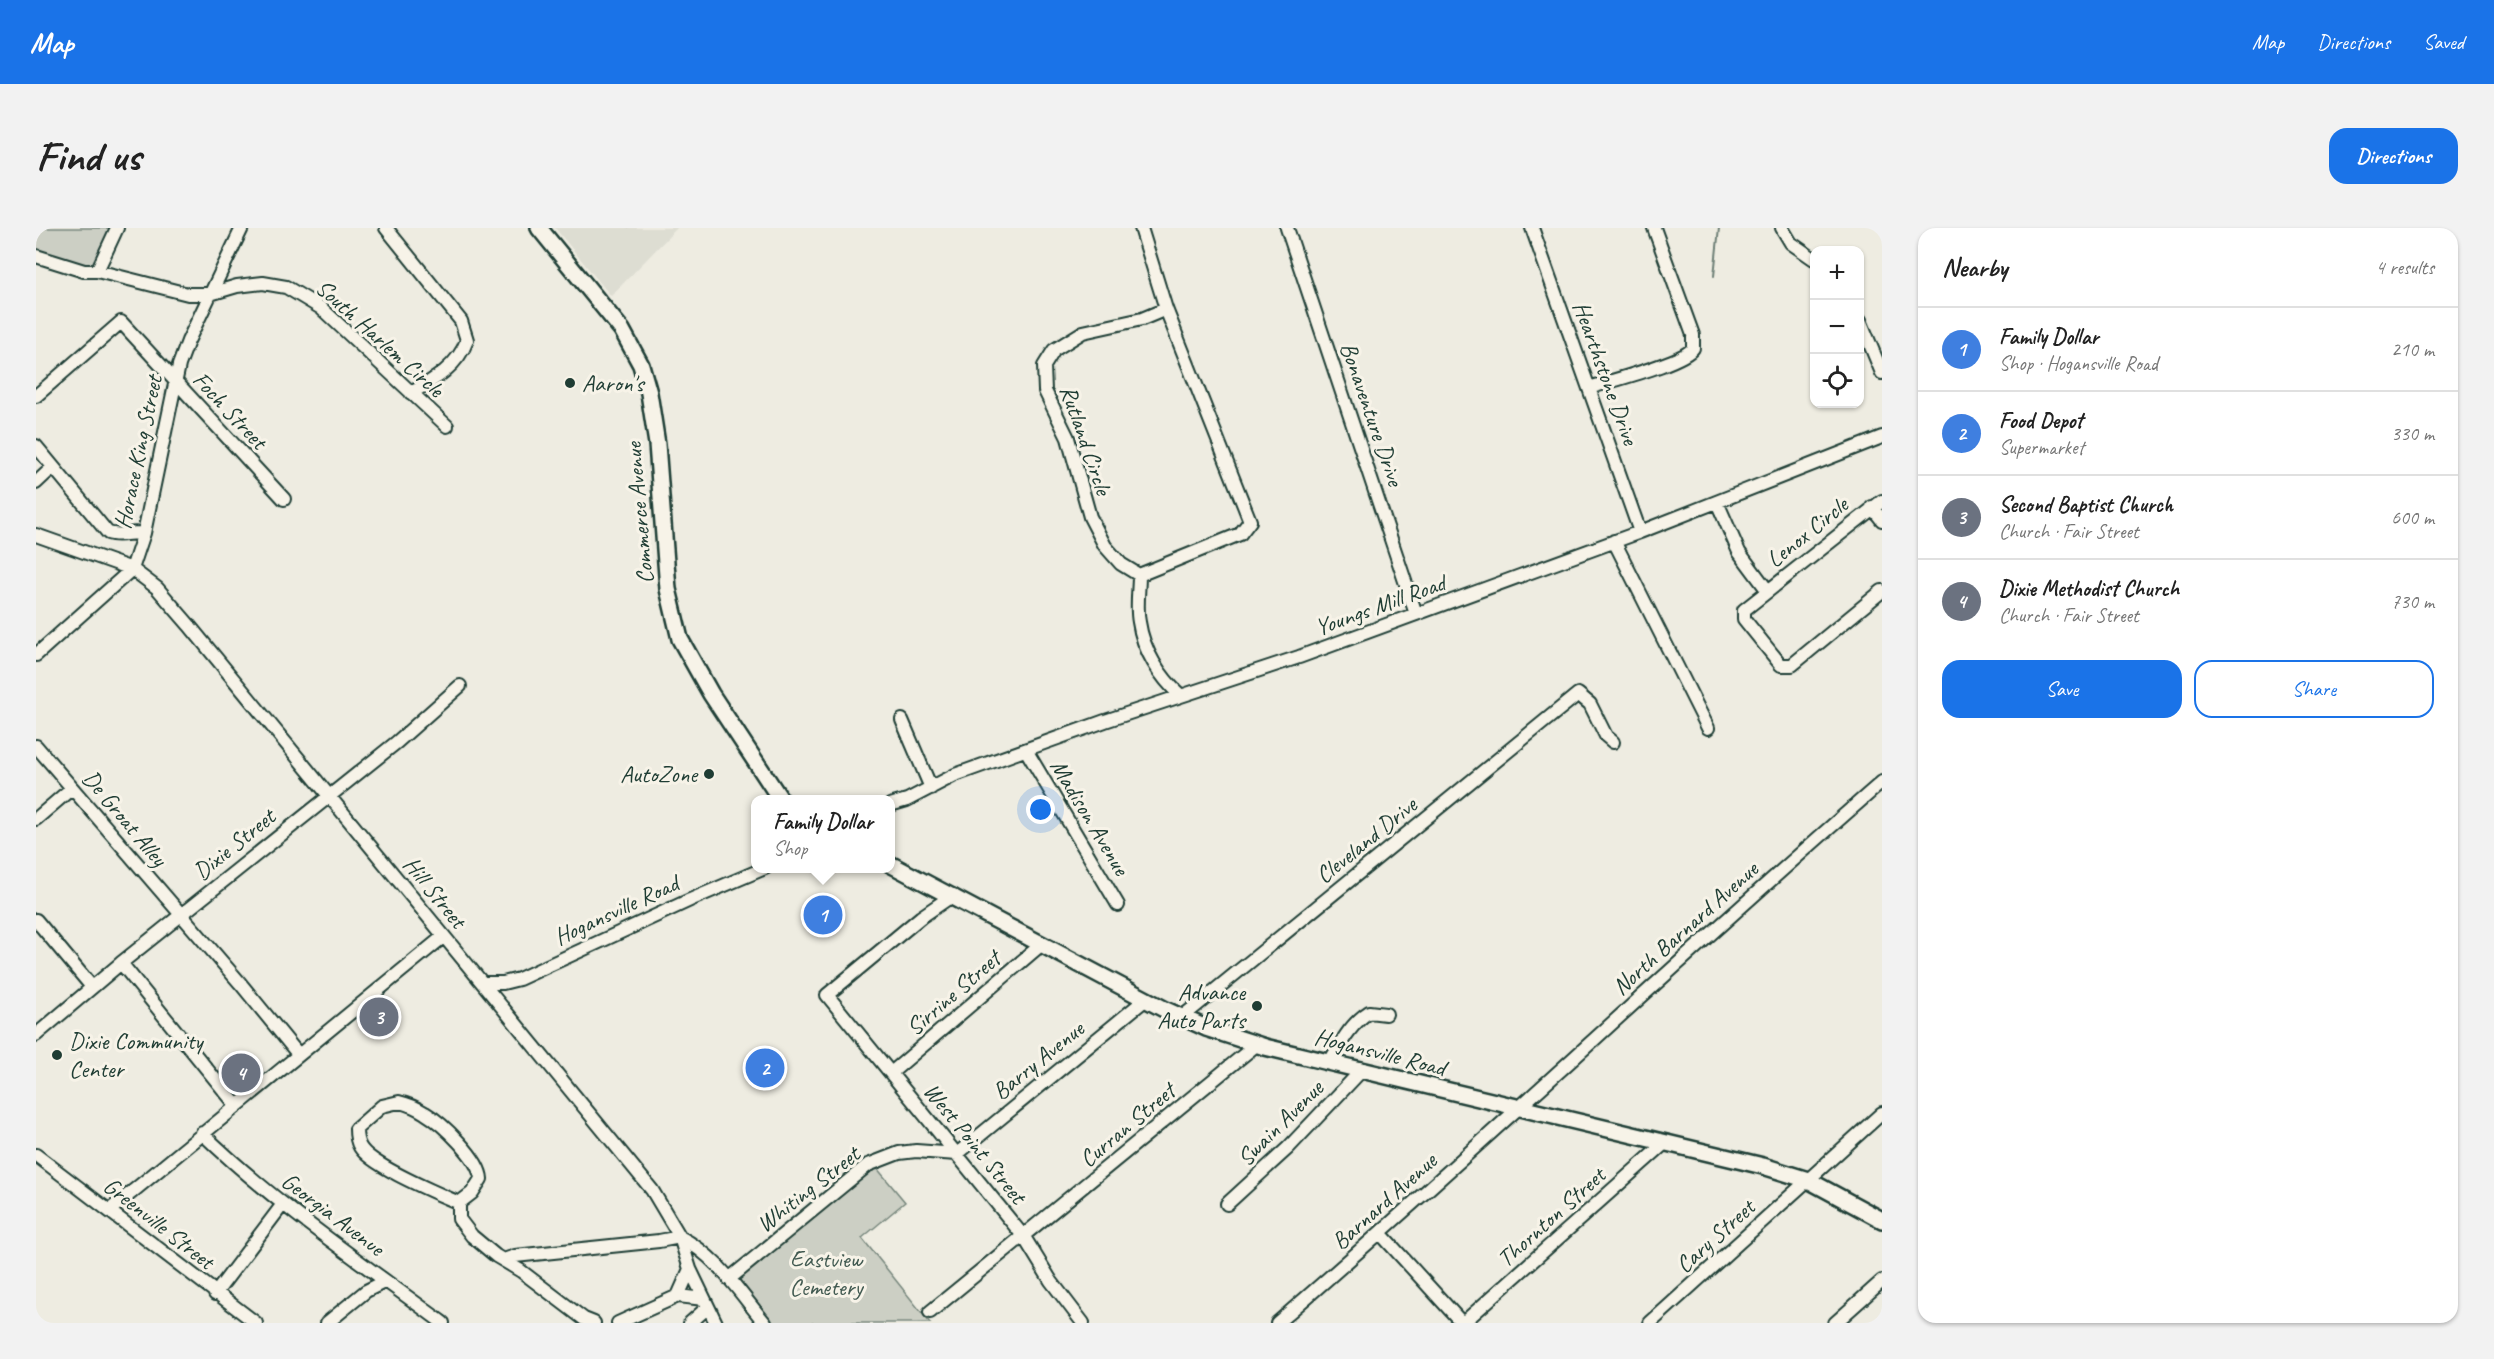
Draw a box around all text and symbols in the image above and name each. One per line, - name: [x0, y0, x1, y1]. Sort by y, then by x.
- text: Map: [30, 25, 73, 60]
- text: Map: [2252, 29, 2284, 55]
- text: Directions: [2317, 29, 2390, 55]
- text: Saved: [2423, 29, 2464, 55]
- button: Directions: [2329, 128, 2458, 184]
- text: Find us: [36, 130, 141, 183]
- map controls: [1810, 246, 1864, 408]
- button: +: [1810, 246, 1864, 300]
- text: Nearby: [1942, 251, 2007, 284]
- text: 4 results: [2375, 255, 2434, 280]
- street label: South Harlem Circle: [310, 272, 452, 405]
- street label: Hearthstone Drive: [1566, 297, 1647, 451]
- button: −: [1810, 300, 1864, 354]
- text: Family Dollar: [1999, 323, 2098, 351]
- text: 1: [1957, 337, 1966, 362]
- text: 210 m: [2391, 337, 2434, 362]
- street label: Bonaventure Drive: [1333, 338, 1411, 492]
- text: Shop · Hogansville Road: [1999, 351, 2158, 376]
- button: locate: [1810, 354, 1864, 408]
- street label: Foch Street: [186, 365, 275, 457]
- place label: Aaron's: [582, 368, 646, 398]
- street label: Horace King Street: [107, 371, 169, 531]
- marker: Aaron's: [563, 376, 577, 390]
- street label: Rutland Circle: [1053, 381, 1119, 501]
- text: Food Depot: [1999, 407, 2083, 435]
- text: 2: [1957, 421, 1966, 446]
- text: 330 m: [2391, 421, 2434, 446]
- text: Supermarket: [1999, 435, 2084, 460]
- street label: Commerce Avenue: [618, 439, 660, 585]
- street label: Lenox Circle: [1760, 489, 1856, 574]
- text: Second Baptist Church: [1999, 491, 2173, 519]
- text: 3: [1957, 505, 1966, 530]
- text: 600 m: [2391, 505, 2434, 530]
- text: Church · Fair Street: [1999, 519, 2139, 544]
- street label: Youngs Mill Road: [1311, 566, 1453, 642]
- text: Dixie Methodist Church: [1999, 575, 2179, 603]
- text: 4: [1957, 589, 1966, 614]
- text: 730 m: [2391, 589, 2434, 614]
- text: Church · Fair Street: [1999, 603, 2139, 628]
- button: Save: [1942, 660, 2182, 718]
- button: Share: [2194, 660, 2434, 718]
- street label: Madison Avenue: [1044, 754, 1137, 882]
- place label: AutoZone: [620, 759, 699, 789]
- street label: De Groat Alley: [76, 764, 175, 874]
- marker: AutoZone: [702, 767, 716, 781]
- street label: Cleveland Drive: [1309, 789, 1425, 890]
- popup: [751, 795, 895, 873]
- your location: [1026, 795, 1055, 824]
- street label: Dixie Street: [187, 801, 283, 886]
- text: Family Dollar: [773, 808, 873, 836]
- text: Shop: [773, 836, 807, 861]
- street label: Hill Street: [397, 850, 474, 936]
- street label: North Barnard Avenue: [1606, 853, 1766, 1002]
- street label: Hogansville Road: [549, 867, 686, 952]
- pin: 1: [804, 892, 842, 938]
- street label: Sirrine Street: [900, 942, 1009, 1042]
- place label: Advance Auto Parts: [1157, 977, 1248, 1035]
- pin: 3: [360, 994, 398, 1040]
- marker: Advance Auto Parts: [1250, 999, 1264, 1013]
- street label: Barry Avenue: [986, 1013, 1092, 1106]
- street label: Hogansville Road: [1312, 1021, 1452, 1084]
- place label: Dixie Community Center: [69, 1026, 204, 1084]
- pin: 2: [746, 1046, 784, 1090]
- marker: Dixie Community Center: [50, 1048, 64, 1062]
- pin: 4: [222, 1050, 260, 1096]
- street label: Swain Avenue: [1231, 1072, 1331, 1172]
- street label: Curran Street: [1073, 1074, 1183, 1174]
- street label: West Point Street: [917, 1076, 1034, 1211]
- street label: Whiting Street: [750, 1138, 867, 1239]
- street label: Barnard Avenue: [1325, 1144, 1444, 1256]
- street label: Thornton Street: [1491, 1159, 1613, 1273]
- street label: Georgia Avenue: [276, 1166, 392, 1264]
- street label: Greenville Street: [97, 1170, 222, 1277]
- street label: Cary Street: [1669, 1191, 1762, 1279]
- park label: Eastview Cemetery: [790, 1244, 864, 1302]

